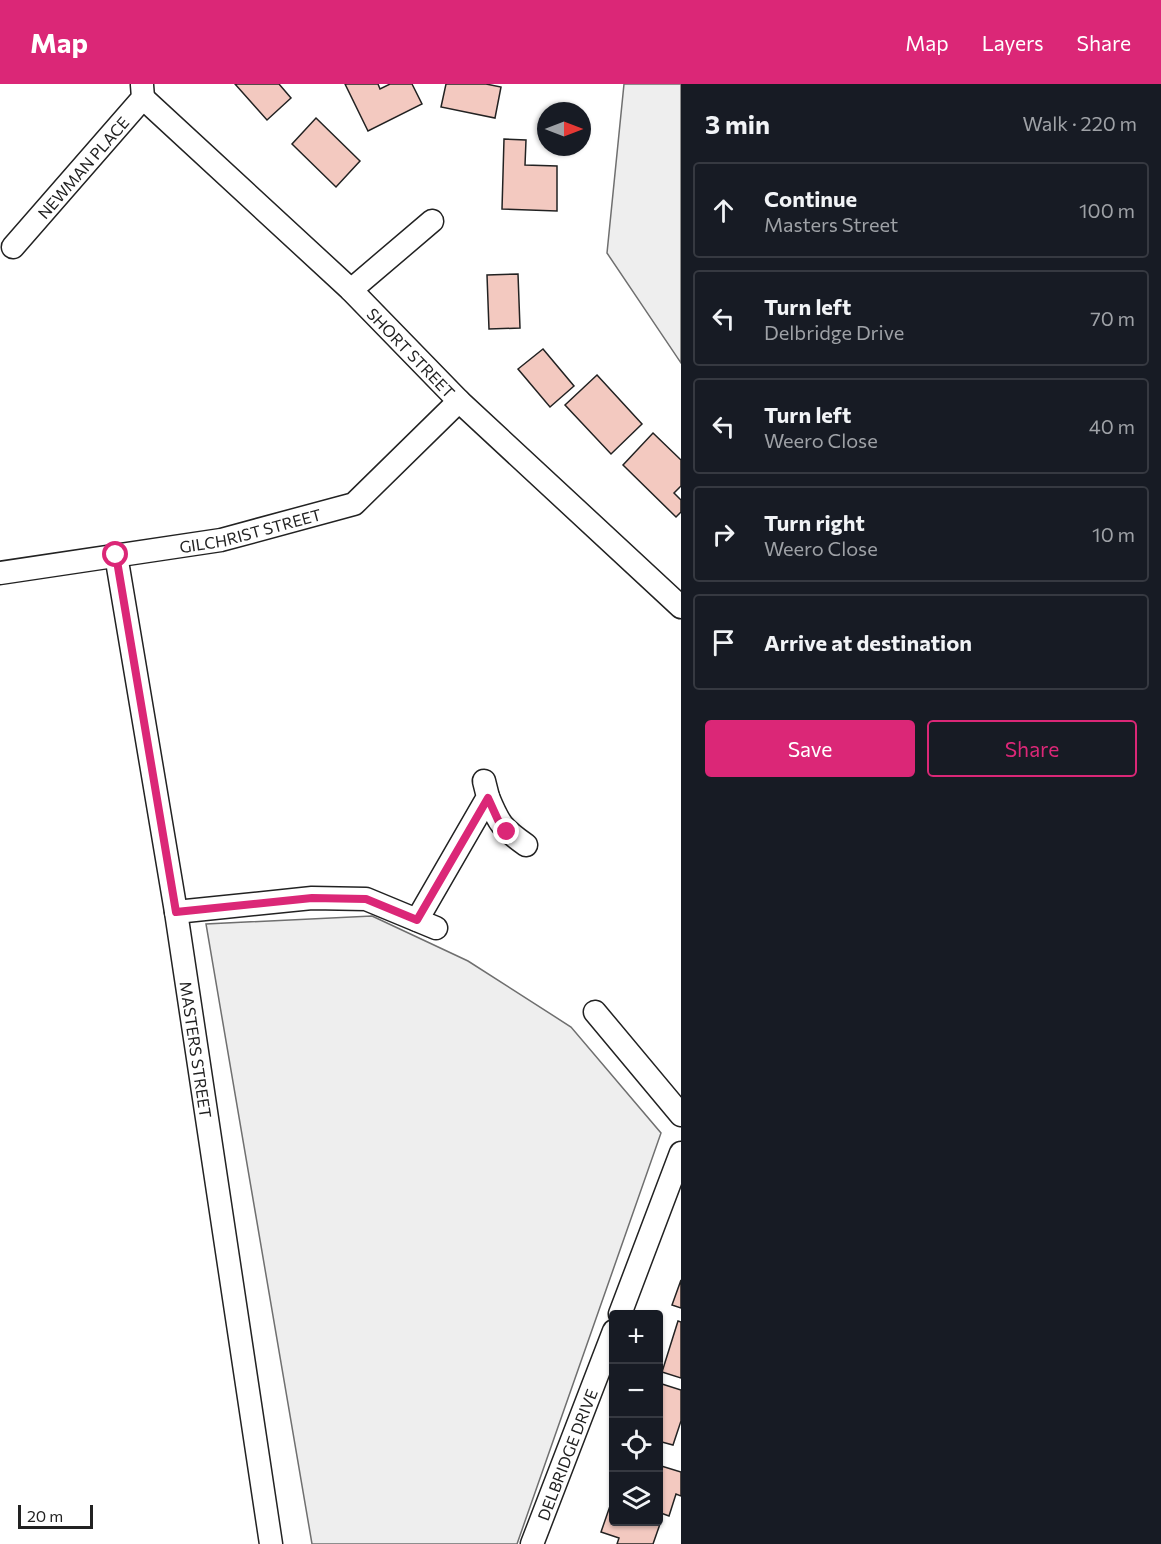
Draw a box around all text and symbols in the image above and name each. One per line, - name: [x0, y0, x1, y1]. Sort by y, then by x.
- text: Map: [30, 25, 88, 59]
- text: Map: [905, 30, 949, 55]
- text: Layers: [982, 30, 1044, 55]
- text: Share: [1077, 30, 1131, 55]
- north arrow: [537, 102, 591, 156]
- text: 3 min: [705, 108, 770, 139]
- text: Walk · 220 m: [1022, 111, 1137, 135]
- street label: NEWMAN PLACE: [33, 112, 132, 222]
- text: Continue: [764, 185, 857, 212]
- icon: ahead: [707, 194, 740, 227]
- text: 100 m: [1079, 198, 1135, 222]
- text: Masters Street: [764, 212, 898, 236]
- text: Turn left: [764, 293, 851, 320]
- icon: left: [707, 302, 740, 335]
- street label: SHORT STREET: [364, 304, 459, 401]
- text: 70 m: [1090, 306, 1135, 330]
- text: Delbridge Drive: [764, 320, 904, 344]
- text: Turn left: [764, 401, 851, 428]
- icon: left: [707, 410, 740, 443]
- text: 40 m: [1089, 414, 1135, 438]
- text: Weero Close: [764, 428, 878, 452]
- street label: GILCHRIST STREET: [178, 504, 323, 556]
- text: Turn right: [764, 509, 865, 536]
- icon: right: [707, 518, 740, 551]
- text: 10 m: [1092, 522, 1135, 546]
- text: Weero Close: [764, 536, 878, 560]
- route start: [102, 541, 128, 567]
- icon: arrive: [707, 626, 740, 659]
- text: Arrive at destination: [764, 629, 972, 656]
- button: Save: [705, 720, 915, 777]
- button: Share: [927, 720, 1137, 777]
- route end: [493, 818, 519, 844]
- street label: MASTERS STREET: [177, 980, 216, 1119]
- map controls: [609, 1310, 663, 1526]
- button: +: [609, 1310, 663, 1364]
- button: −: [609, 1364, 663, 1418]
- street label: DELBRIDGE DRIVE: [533, 1386, 600, 1523]
- button: locate: [609, 1418, 663, 1472]
- button: layers: [609, 1472, 663, 1526]
- scale bar: [18, 1502, 93, 1530]
- text: 20 m: [27, 1506, 63, 1525]

